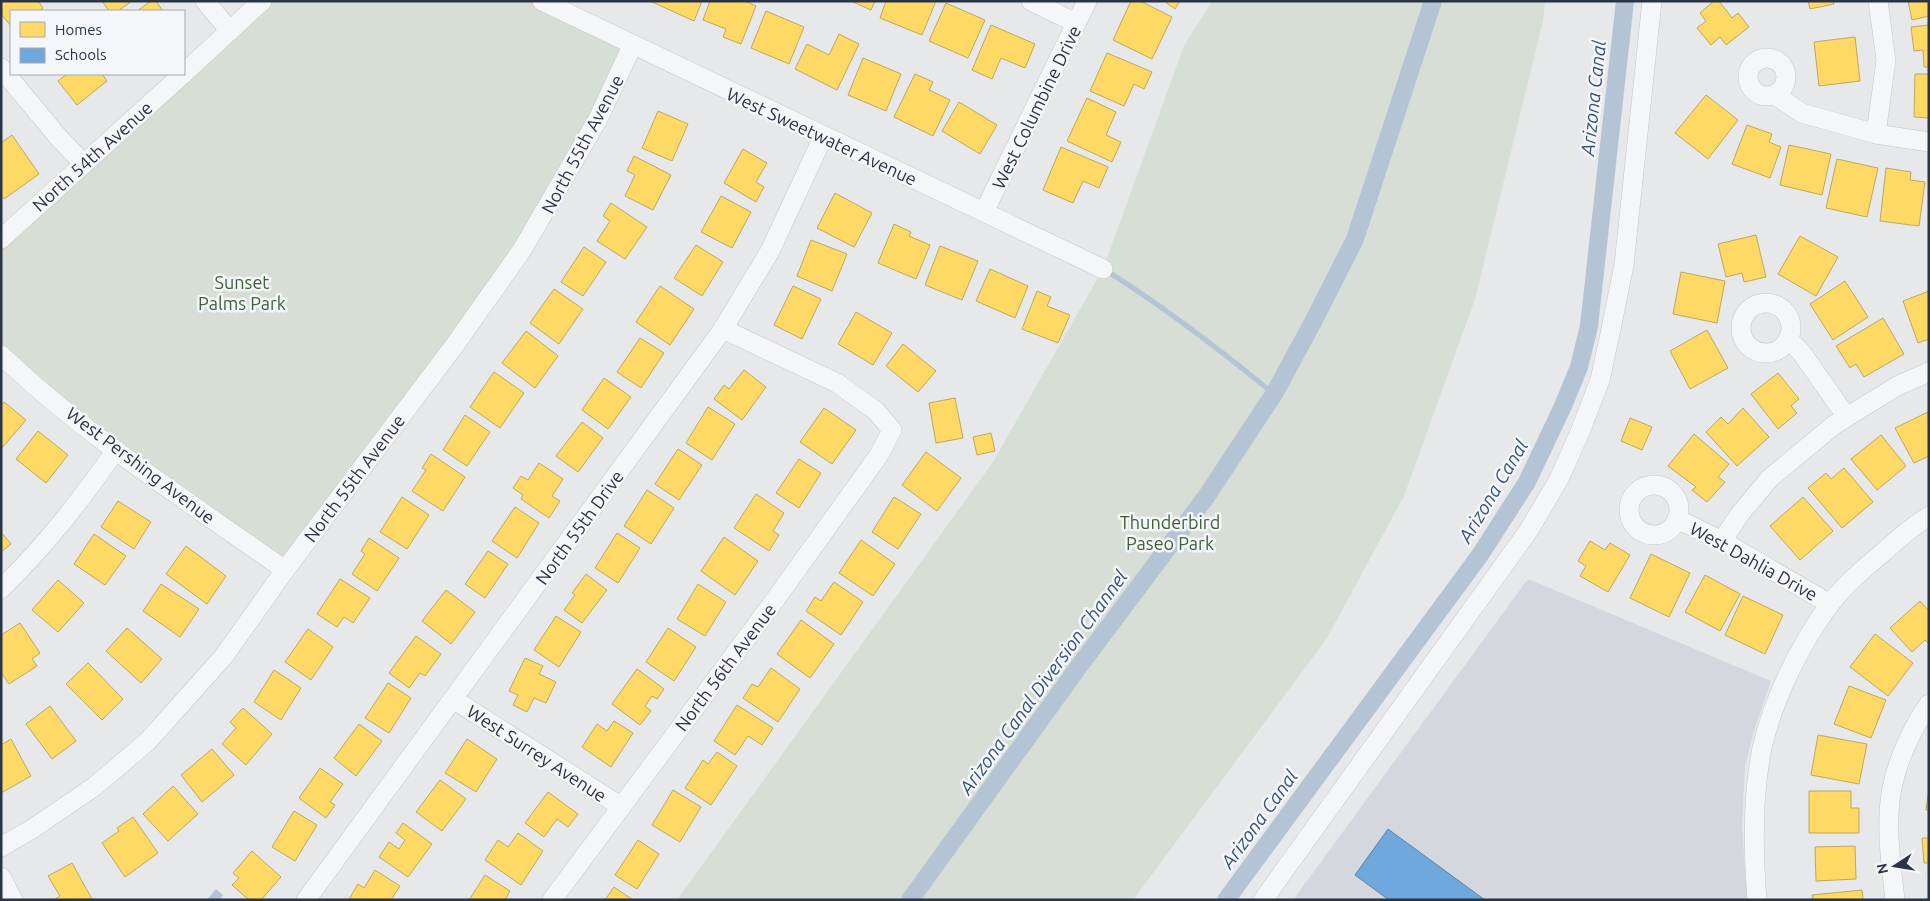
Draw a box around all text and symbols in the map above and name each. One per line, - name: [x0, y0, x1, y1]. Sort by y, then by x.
- legend: [10, 10, 185, 75]
- text: Homes: [55, 21, 102, 38]
- street label: West Columbine Drive: [988, 22, 1084, 192]
- water label: Arizona Canal: [1576, 38, 1610, 158]
- text: Schools: [55, 46, 106, 63]
- street label: North 55th Avenue: [537, 71, 627, 217]
- street label: West Sweetwater Avenue: [724, 83, 920, 189]
- street label: North 54th Avenue: [28, 97, 156, 215]
- park label: Sunset Palms Park: [198, 272, 286, 313]
- street label: West Pershing Avenue: [63, 403, 219, 527]
- street label: North 55th Avenue: [300, 410, 408, 546]
- water label: Arizona Canal: [1453, 435, 1533, 547]
- street label: North 55th Drive: [531, 466, 627, 588]
- park label: Thunderbird Paseo Park: [1120, 512, 1220, 553]
- street label: West Dahlia Drive: [1687, 518, 1821, 604]
- water label: Arizona Canal Diversion Channel: [954, 565, 1132, 799]
- street label: North 56th Avenue: [671, 599, 779, 735]
- street label: West Surrey Avenue: [464, 700, 610, 806]
- water label: Arizona Canal: [1215, 765, 1302, 873]
- north arrow: [1870, 841, 1920, 891]
- text: N: [1873, 862, 1891, 875]

